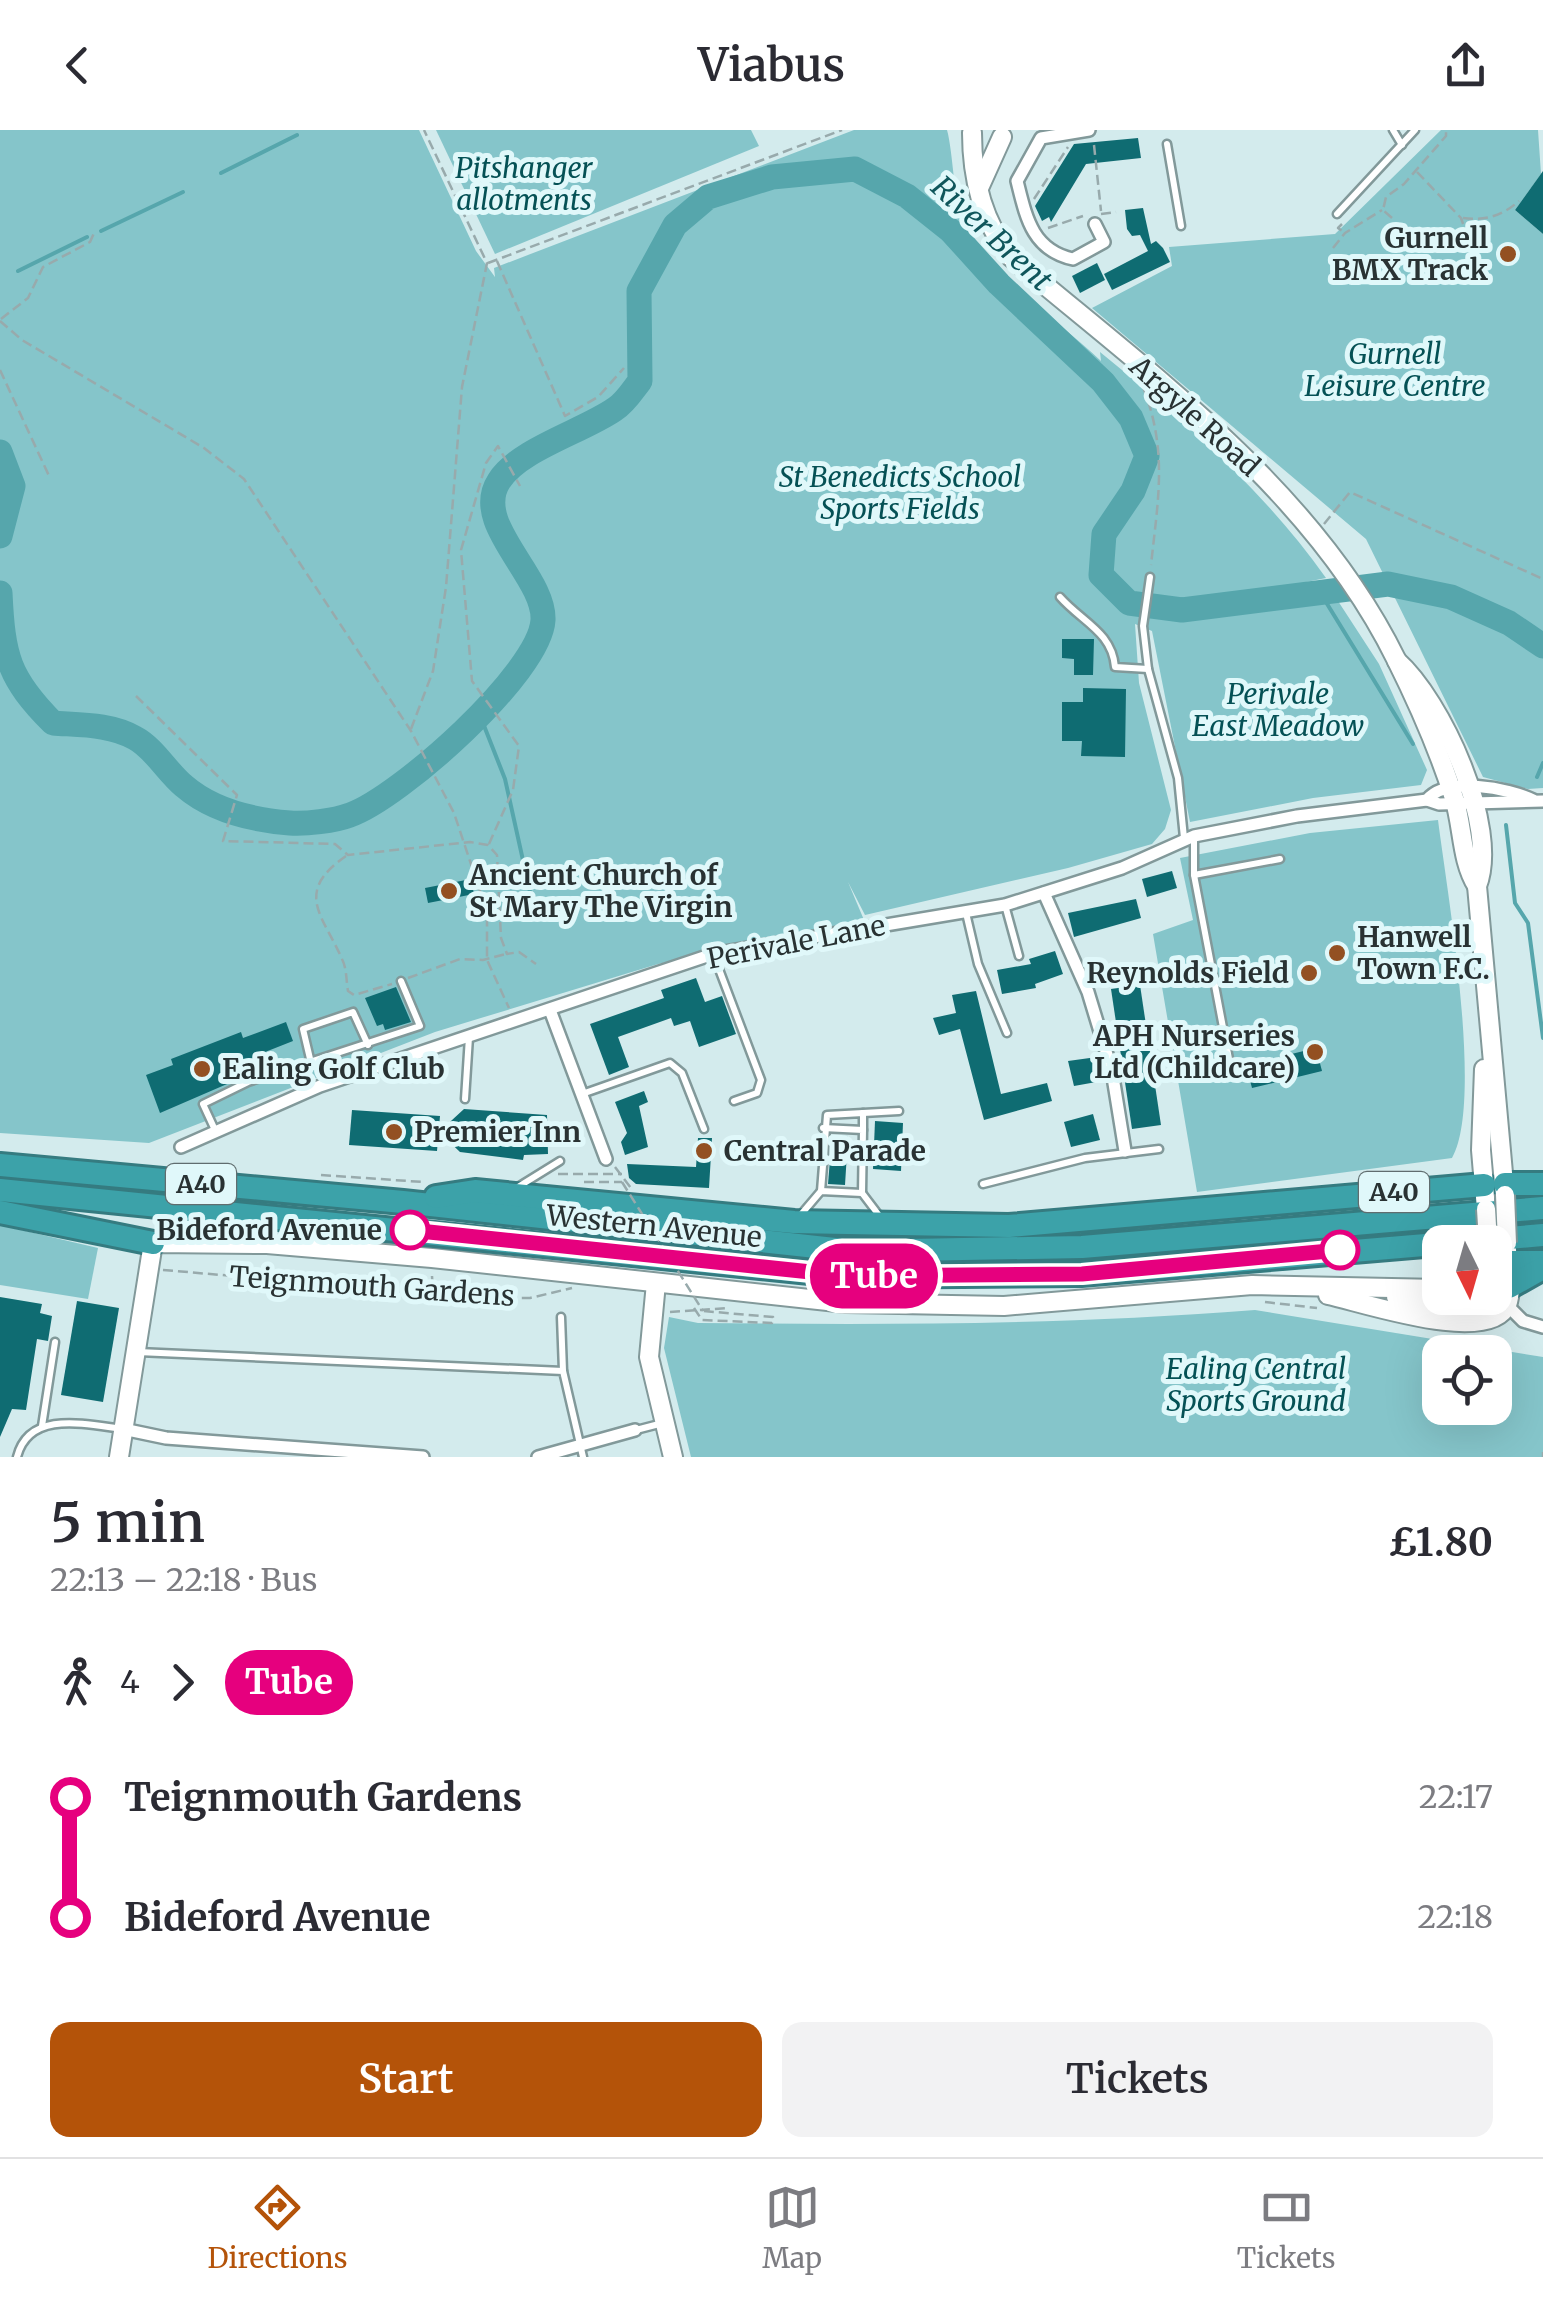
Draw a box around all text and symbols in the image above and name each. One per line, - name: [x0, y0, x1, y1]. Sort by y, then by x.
- text: Viabus: [698, 37, 845, 93]
- icon: back: [50, 38, 105, 93]
- icon: share: [1438, 38, 1493, 93]
- park label: Pitshanger allotments: [455, 150, 593, 218]
- water label: River Brent: [924, 167, 1061, 299]
- place label: Gurnell BMX Track: [1332, 220, 1489, 288]
- marker: Gurnell BMX Track: [1497, 243, 1519, 265]
- park label: Gurnell Leisure Centre: [1305, 336, 1485, 404]
- street label: Argyle Road: [1122, 347, 1268, 484]
- park label: St Benedicts School Sports Fields: [779, 459, 1021, 527]
- park label: Perivale East Meadow: [1192, 676, 1364, 744]
- place label: Ancient Church of St Mary The Virgin: [468, 857, 732, 925]
- marker: Ancient Church of St Mary The Virgin: [438, 880, 460, 902]
- street label: Perivale Lane: [704, 907, 888, 977]
- place label: Hanwell Town F.C.: [1357, 919, 1490, 987]
- marker: Hanwell Town F.C.: [1326, 942, 1348, 964]
- place label: Reynolds Field: [1086, 955, 1289, 991]
- marker: Reynolds Field: [1298, 962, 1320, 984]
- place label: APH Nurseries Ltd (Childcare): [1092, 1018, 1295, 1086]
- marker: APH Nurseries Ltd (Childcare): [1304, 1041, 1326, 1063]
- place label: Ealing Golf Club: [222, 1051, 445, 1087]
- marker: Ealing Golf Club: [191, 1058, 213, 1080]
- place label: Premier Inn: [414, 1114, 581, 1150]
- marker: Premier Inn: [383, 1121, 405, 1143]
- place label: Central Parade: [724, 1133, 926, 1169]
- marker: Central Parade: [693, 1140, 715, 1162]
- road number: A40: [166, 1164, 236, 1204]
- road number: A40: [1359, 1172, 1429, 1212]
- street label: Western Avenue: [544, 1197, 763, 1255]
- marker: Bideford Avenue: [391, 1211, 429, 1249]
- place label: Bideford Avenue: [156, 1212, 382, 1248]
- north arrow: [1422, 1225, 1512, 1315]
- map controls: [1422, 1225, 1512, 1425]
- unlabelled marker: [1321, 1231, 1359, 1269]
- line badge: Tube: [804, 1244, 944, 1308]
- text: Tube: [830, 1254, 918, 1298]
- street label: Teignmouth Gardens: [228, 1258, 516, 1314]
- button: locate: [1422, 1335, 1512, 1425]
- park label: Ealing Central Sports Ground: [1166, 1351, 1346, 1419]
- text: 5 min: [50, 1488, 205, 1557]
- text: £1.80: [1388, 1519, 1493, 1566]
- text: 22:13 – 22:18 · Bus: [50, 1560, 317, 1600]
- icon: walk: [50, 1655, 105, 1710]
- icon: forward: [155, 1655, 210, 1710]
- text: Tube: [245, 1660, 333, 1704]
- text: 4: [120, 1662, 140, 1702]
- text: Teignmouth Gardens: [124, 1774, 522, 1821]
- text: 22:17: [1419, 1777, 1493, 1817]
- text: Bideford Avenue: [124, 1894, 431, 1941]
- text: 22:18: [1417, 1897, 1493, 1937]
- button: Start: [50, 2022, 762, 2137]
- button: Tickets: [782, 2022, 1493, 2137]
- tab: Directions: [207, 2180, 347, 2276]
- tab: Map: [762, 2180, 822, 2276]
- tab: Tickets: [1237, 2180, 1336, 2276]

